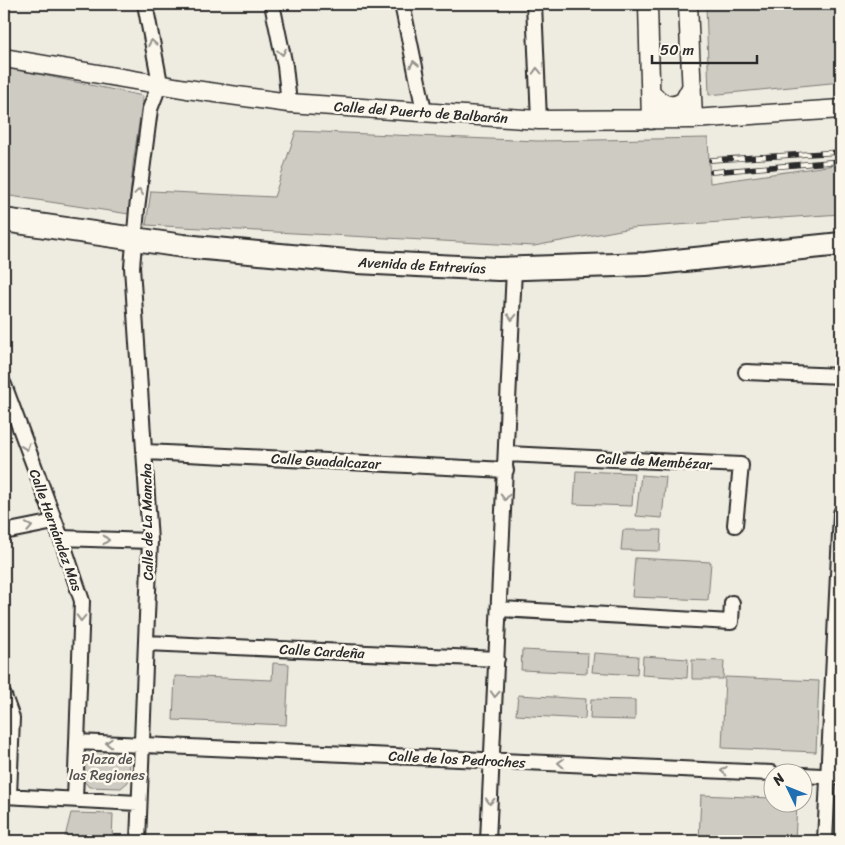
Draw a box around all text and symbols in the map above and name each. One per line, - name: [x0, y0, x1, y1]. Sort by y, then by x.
- scale bar: [652, 32, 758, 64]
- text: 50 m: [660, 37, 695, 63]
- one-way arrow: [148, 39, 158, 48]
- one-way arrow: [276, 47, 287, 56]
- one-way arrow: [409, 59, 419, 68]
- one-way arrow: [532, 67, 542, 74]
- street label: Calle del Puerto de Balbarán: [333, 94, 509, 131]
- one-way arrow: [133, 188, 144, 196]
- street label: Avenida de Entrevías: [357, 250, 487, 281]
- one-way arrow: [507, 313, 518, 321]
- one-way arrow: [20, 443, 30, 451]
- street label: Calle Guadalcazar: [271, 446, 383, 477]
- street label: Calle de Membézar: [595, 446, 714, 477]
- street label: Calle de La Mancha: [134, 463, 161, 581]
- street label: Calle Hernández Mas: [22, 465, 90, 596]
- one-way arrow: [500, 494, 510, 501]
- one-way arrow: [24, 523, 33, 533]
- one-way arrow: [102, 534, 110, 545]
- one-way arrow: [76, 615, 86, 623]
- street label: Calle Cardeña: [279, 637, 366, 666]
- one-way arrow: [490, 691, 501, 699]
- one-way arrow: [105, 738, 112, 748]
- street label: Calle de los Pedroches: [388, 743, 527, 776]
- park label: Plaza de las Regiones: [69, 747, 146, 788]
- one-way arrow: [557, 758, 565, 769]
- north arrow: [762, 762, 812, 812]
- one-way arrow: [720, 766, 728, 776]
- text: N: [766, 767, 792, 792]
- one-way arrow: [484, 797, 495, 805]

